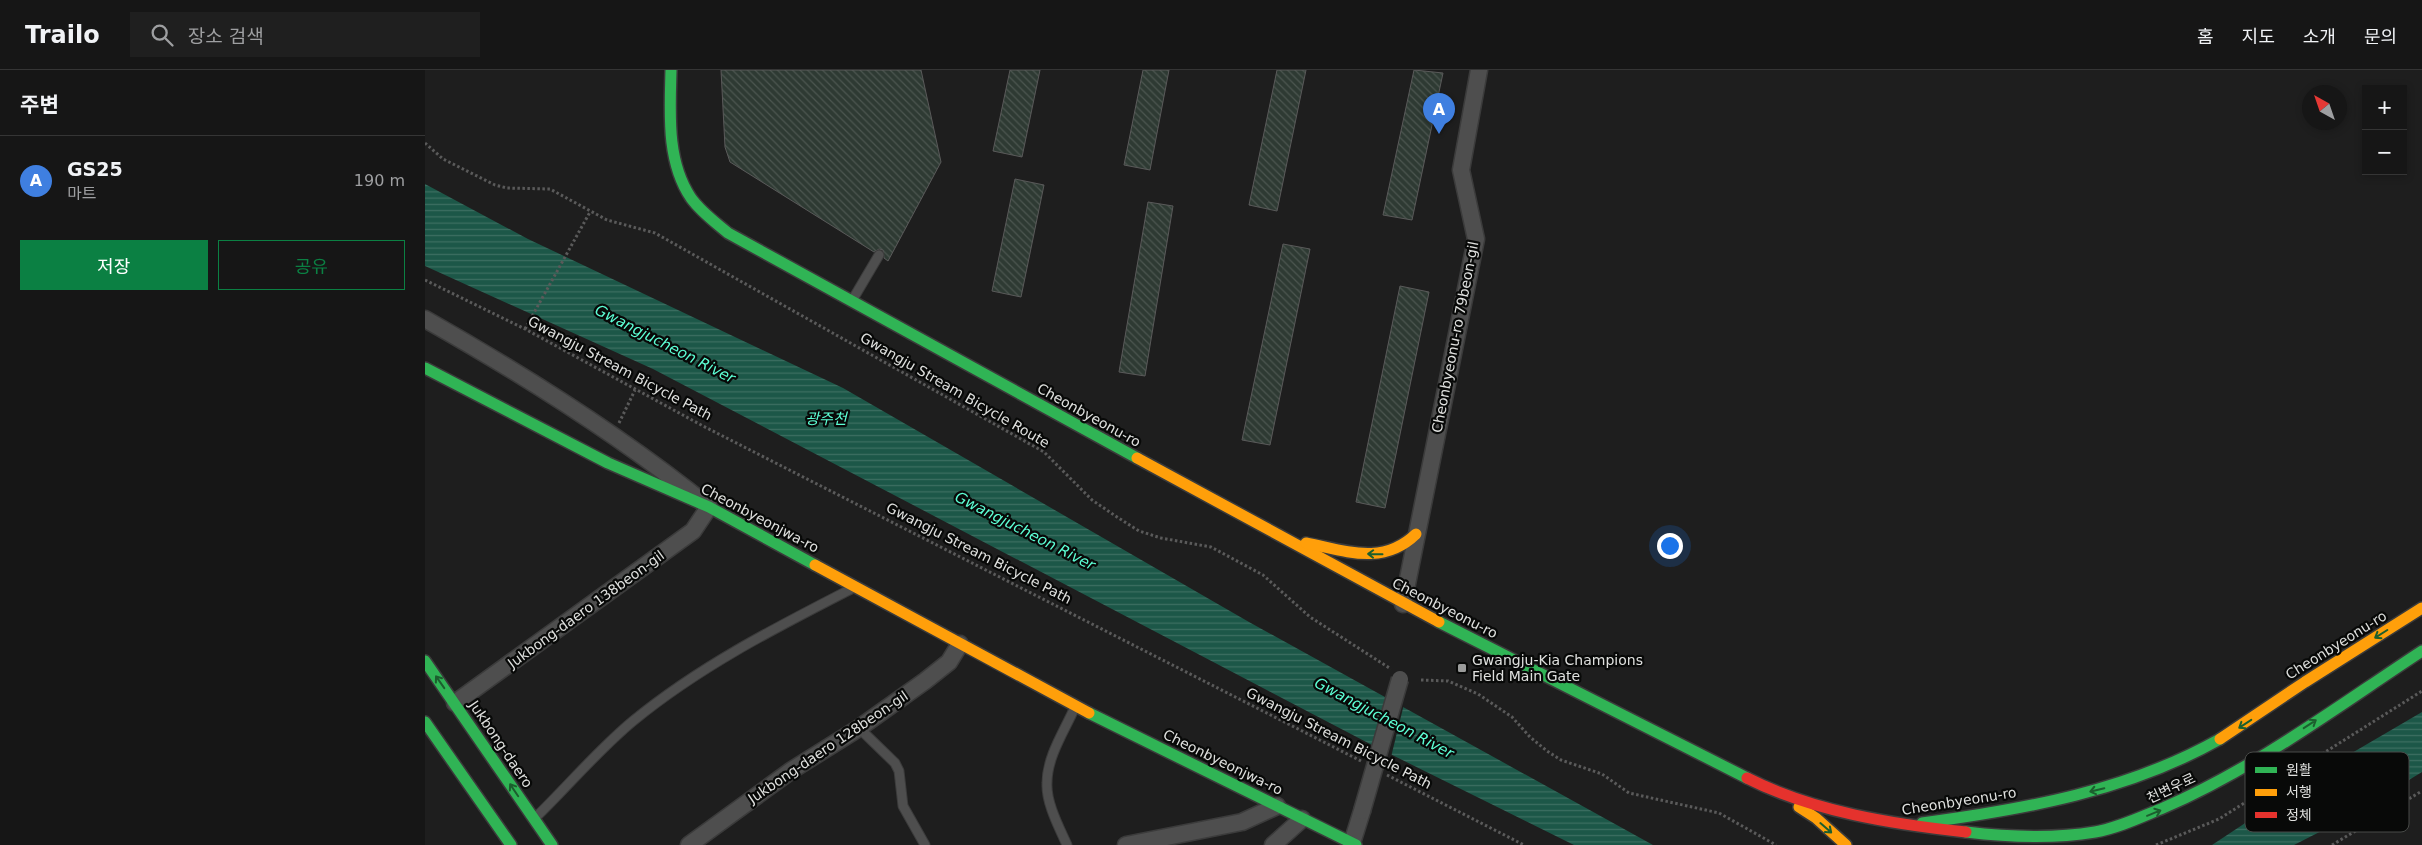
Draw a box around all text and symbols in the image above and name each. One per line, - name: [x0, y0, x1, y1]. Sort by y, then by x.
- search box: [130, 12, 480, 57]
- text: Trailo: [25, 21, 100, 49]
- icon: search: [148, 21, 176, 49]
- text: 장소 검색: [188, 25, 264, 47]
- text: 홈: [2197, 26, 2214, 47]
- text: 지도: [2242, 26, 2275, 47]
- text: 소개: [2303, 26, 2336, 47]
- text: 문의: [2364, 26, 2397, 47]
- north arrow: [2302, 85, 2347, 130]
- map controls: [2362, 85, 2407, 175]
- button: +: [2362, 85, 2407, 130]
- text: 주변: [20, 93, 59, 117]
- pin: A: [1423, 93, 1455, 134]
- button: −: [2362, 130, 2407, 175]
- text: GS25: [67, 158, 123, 180]
- text: A: [30, 171, 42, 190]
- text: 190 m: [354, 171, 405, 190]
- text: 마트: [67, 184, 96, 203]
- button: 저장: [20, 240, 208, 290]
- button: 공유: [218, 240, 405, 290]
- street label: Cheonbyeonu-ro 79beon-gil: [1429, 240, 1481, 434]
- water label: Gwangjucheon River: [592, 301, 739, 388]
- street label: Gwangju Stream Bicycle Path: [525, 313, 715, 423]
- street label: Gwangju Stream Bicycle Route: [858, 329, 1052, 451]
- street label: Cheonbyeonu-ro: [1034, 380, 1144, 450]
- water label: 광주천: [805, 410, 849, 428]
- street label: Cheonbyeonjwa-ro: [698, 480, 822, 556]
- water label: Gwangjucheon River: [952, 488, 1099, 575]
- street label: Gwangju Stream Bicycle Path: [884, 499, 1074, 607]
- your location: [1657, 533, 1683, 559]
- street label: Jukbong-daero 138beon-gil: [504, 547, 667, 672]
- one-way arrow: [1367, 549, 1383, 558]
- street label: Cheonbyeonu-ro: [1390, 575, 1500, 641]
- street label: Cheonbyeonu-ro: [2283, 608, 2389, 682]
- one-way arrow: [2374, 630, 2388, 640]
- place label: Gwangju-Kia Champions Field Main Gate: [1472, 652, 1643, 684]
- marker: Gwangju-Kia Champions Field Main Gate: [1456, 662, 1468, 674]
- water label: Gwangjucheon River: [1311, 674, 1457, 763]
- one-way arrow: [435, 675, 445, 689]
- street label: Gwangju Stream Bicycle Path: [1244, 684, 1434, 792]
- street label: Jukbong-daero 128beon-gil: [744, 687, 911, 807]
- street label: Jukbong-daero: [465, 697, 536, 791]
- one-way arrow: [2238, 718, 2252, 729]
- one-way arrow: [2302, 719, 2316, 729]
- street label: Cheonbyeonjwa-ro: [1161, 726, 1285, 798]
- legend: [2245, 752, 2409, 832]
- text: 원활: [2286, 762, 2312, 778]
- street label: 천변우로: [2144, 770, 2198, 806]
- one-way arrow: [509, 784, 519, 798]
- street label: Cheonbyeonu-ro: [1901, 784, 2017, 818]
- text: 서행: [2286, 784, 2312, 800]
- one-way arrow: [2090, 786, 2106, 795]
- one-way arrow: [2146, 807, 2161, 817]
- text: 정체: [2286, 807, 2312, 823]
- one-way arrow: [1820, 822, 1833, 833]

